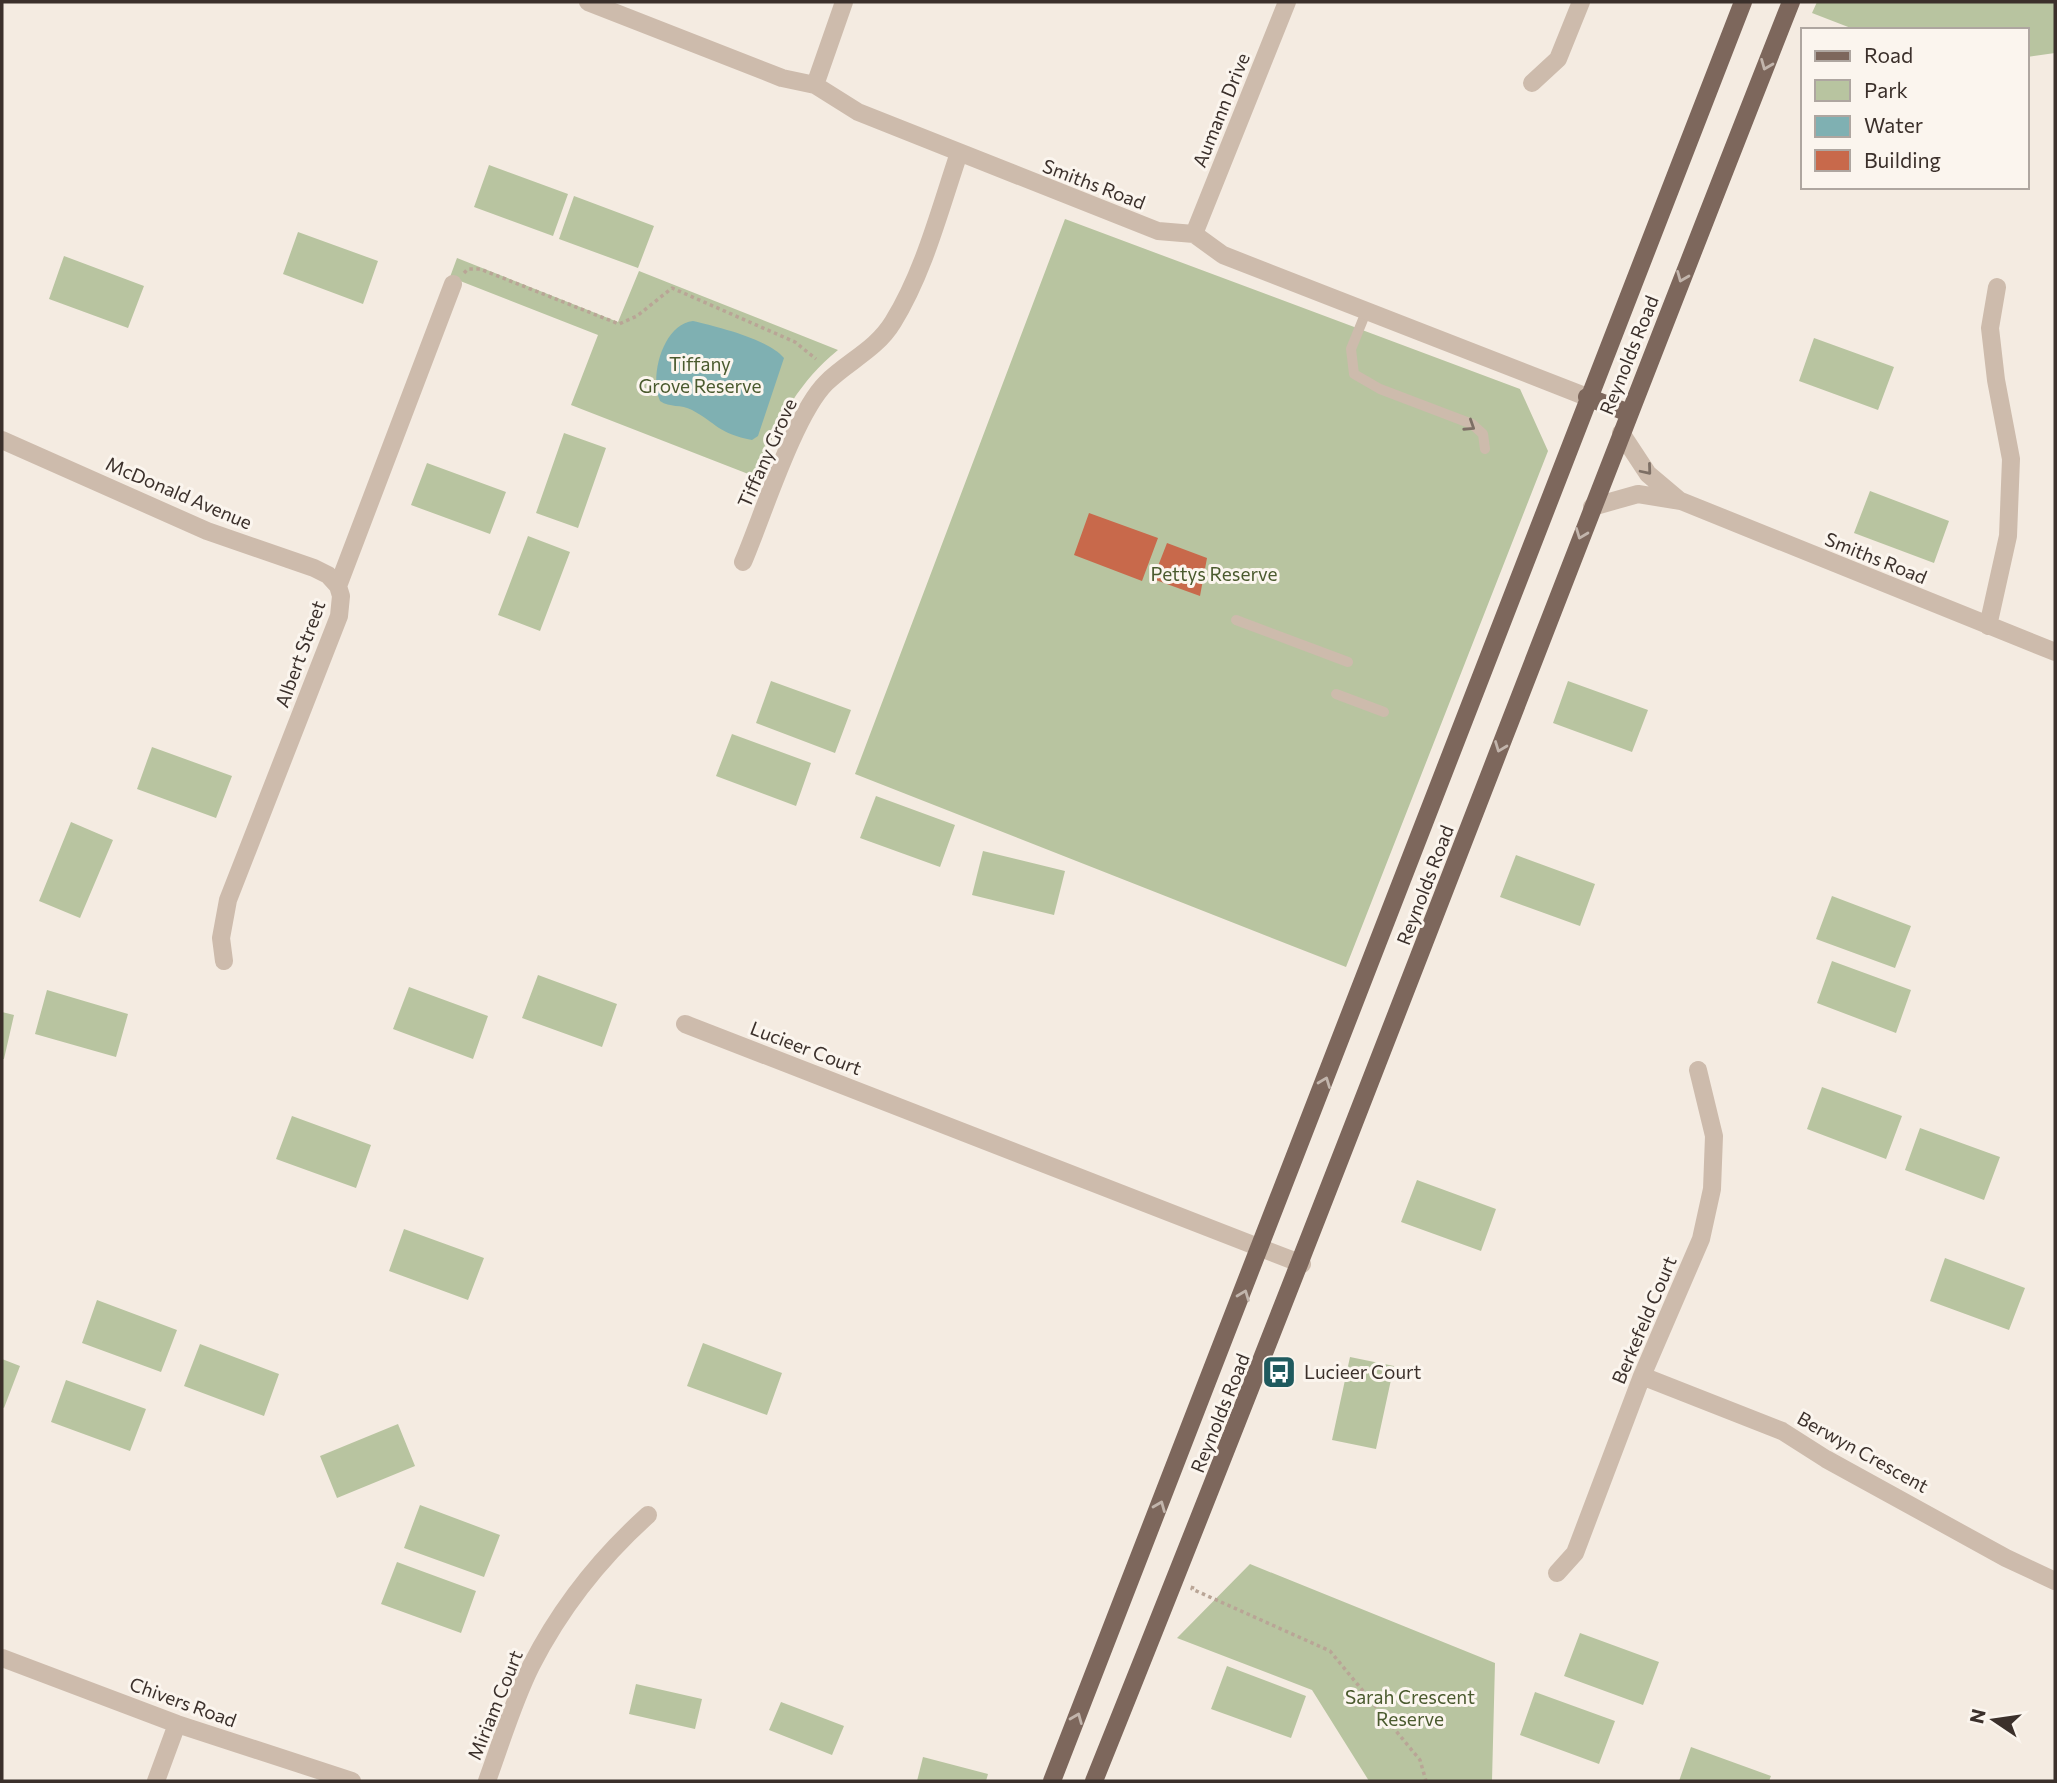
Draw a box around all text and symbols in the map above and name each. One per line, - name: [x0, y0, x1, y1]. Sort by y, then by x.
- legend: [1801, 28, 2029, 189]
- text: Road: [1864, 42, 1913, 67]
- street label: Aumann Drive: [1187, 49, 1254, 170]
- one-way arrow: [1760, 59, 1774, 71]
- text: Park: [1864, 77, 1908, 102]
- text: Water: [1864, 112, 1923, 137]
- text: Building: [1864, 147, 1941, 172]
- street label: Smiths Road: [1040, 153, 1149, 214]
- one-way arrow: [1677, 270, 1691, 282]
- street label: Reynolds Road: [1594, 292, 1663, 418]
- park label: Tiffany Grove Reserve: [638, 352, 762, 397]
- street label: Tiffany Grove: [732, 395, 801, 511]
- one-way arrow: [1463, 417, 1476, 430]
- street label: McDonald Avenue: [103, 451, 256, 534]
- one-way arrow: [1639, 462, 1651, 475]
- street label: Smiths Road: [1822, 527, 1931, 588]
- one-way arrow: [1576, 528, 1590, 540]
- park label: Pettys Reserve: [1151, 562, 1277, 585]
- street label: Albert Street: [270, 597, 330, 710]
- one-way arrow: [1494, 740, 1508, 752]
- street label: Reynolds Road: [1391, 822, 1458, 948]
- street label: Lucieer Court: [747, 1016, 865, 1079]
- one-way arrow: [1317, 1077, 1331, 1089]
- street label: Berkefeld Court: [1606, 1252, 1681, 1387]
- one-way arrow: [1235, 1289, 1249, 1301]
- street label: Reynolds Road: [1185, 1350, 1254, 1476]
- bus stop icon: Lucieer Court: [1260, 1353, 1298, 1391]
- place label: Lucieer Court: [1304, 1360, 1422, 1383]
- street label: Berwyn Crescent: [1794, 1406, 1933, 1497]
- one-way arrow: [1152, 1501, 1166, 1513]
- street label: Miriam Court: [462, 1647, 527, 1763]
- street label: Chivers Road: [127, 1672, 240, 1732]
- park label: Sarah Crescent Reserve: [1345, 1685, 1475, 1730]
- north arrow: [1959, 1685, 2029, 1755]
- text: N: [1964, 1707, 1990, 1726]
- one-way arrow: [1068, 1712, 1082, 1724]

